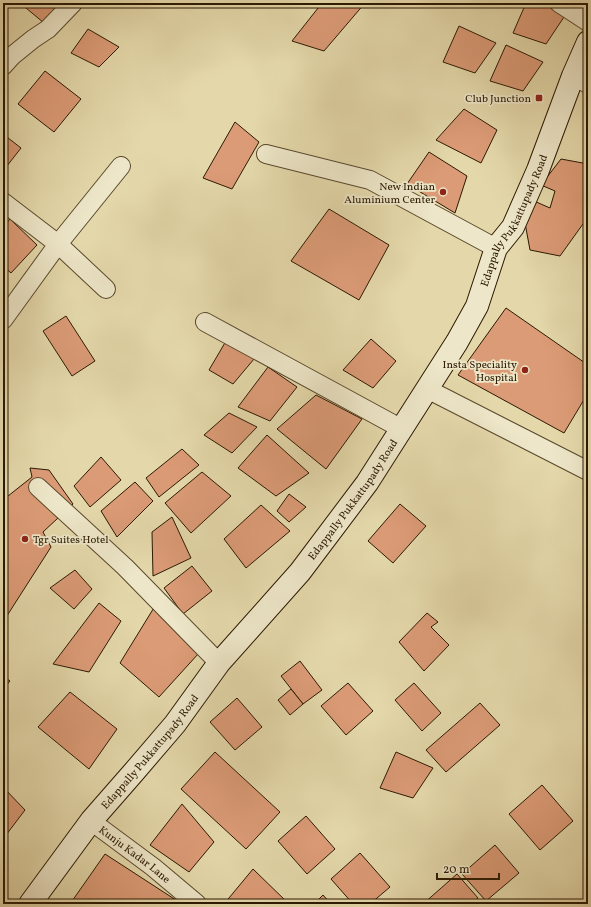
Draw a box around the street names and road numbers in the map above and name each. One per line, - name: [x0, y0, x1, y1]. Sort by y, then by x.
- street label: Edappally Pukkattupady Road: [478, 153, 552, 289]
- street label: Edappally Pukkattupady Road: [305, 437, 402, 564]
- street label: Edappally Pukkattupady Road: [99, 692, 203, 813]
- street label: Kunju Kadar Lane: [95, 823, 173, 888]

